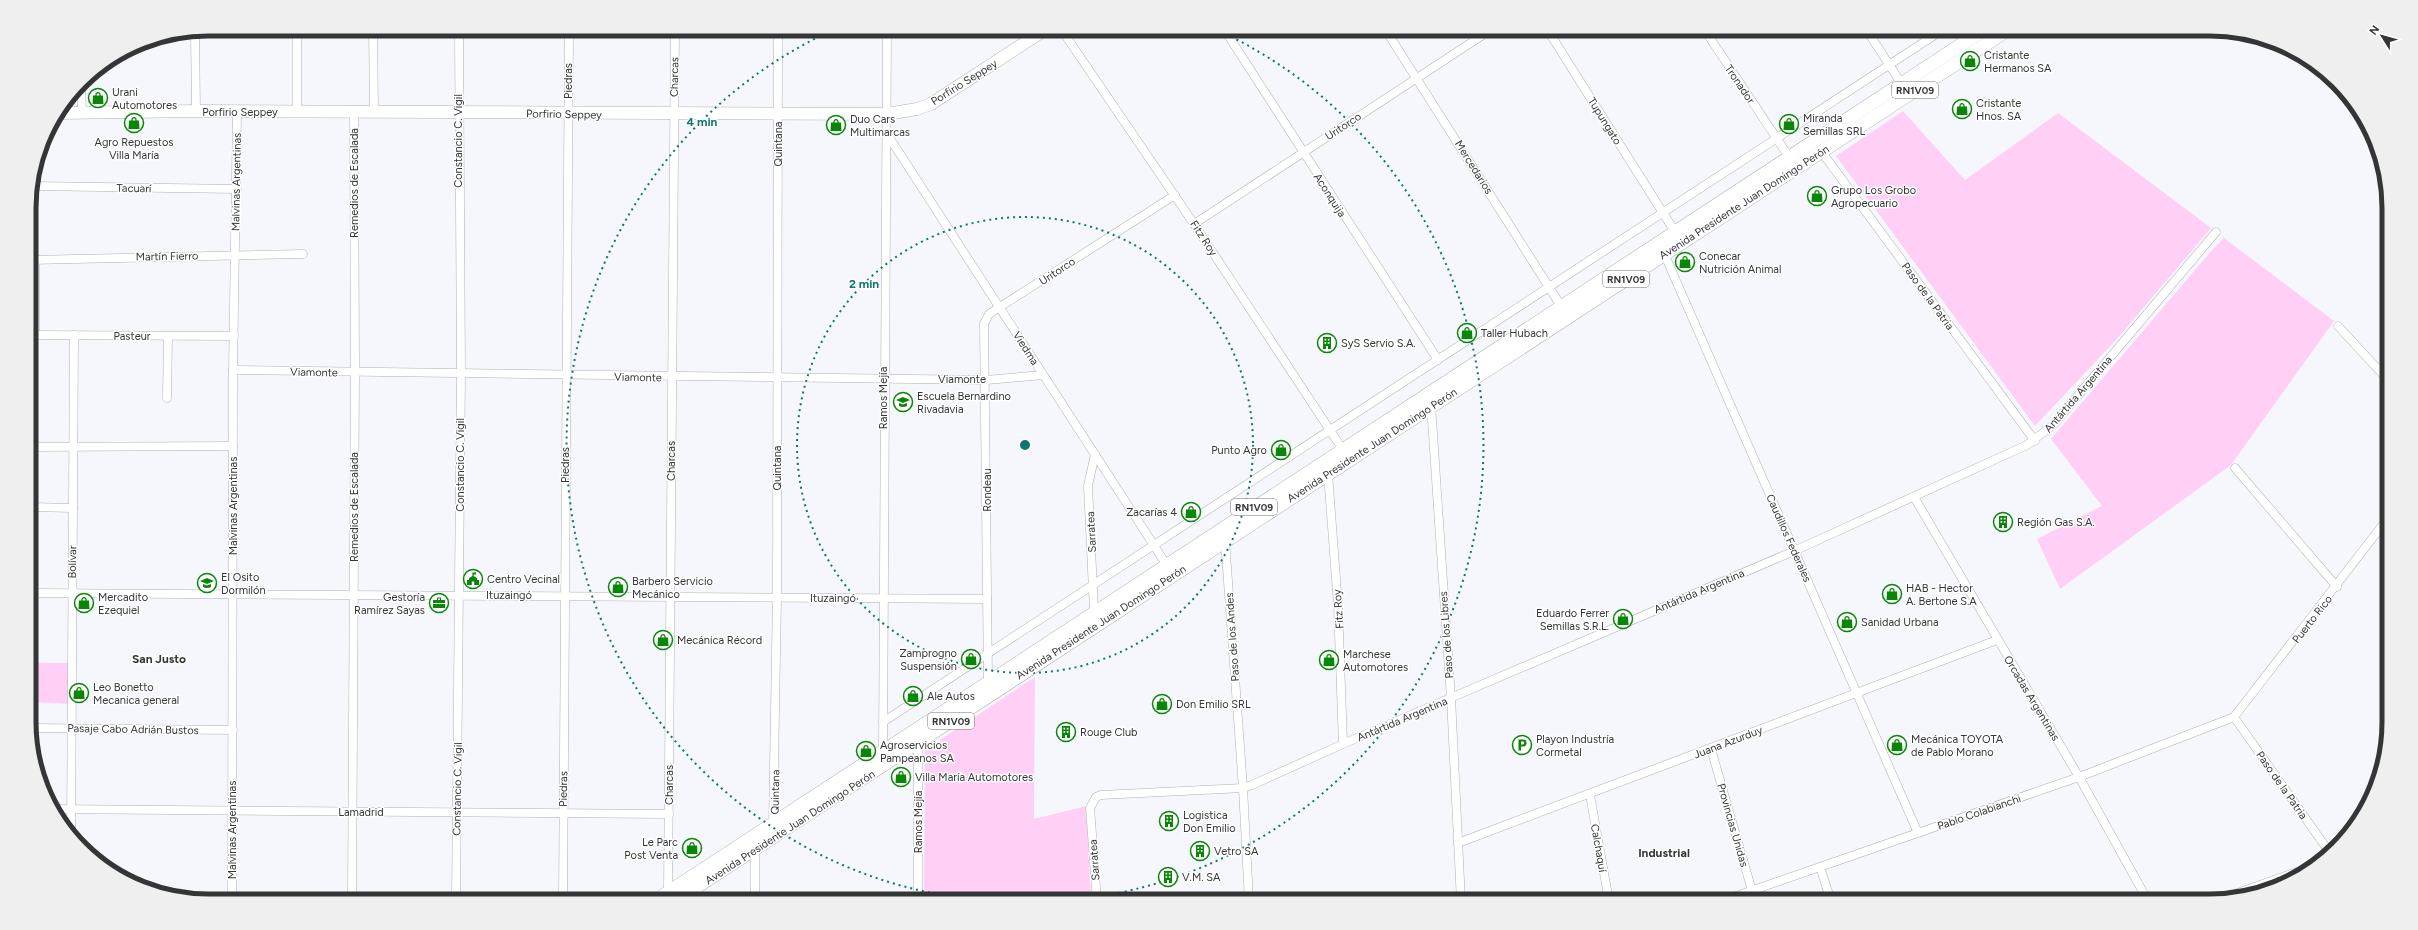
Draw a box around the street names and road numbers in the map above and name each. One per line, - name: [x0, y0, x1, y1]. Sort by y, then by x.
- street label: Charcas: [668, 57, 681, 97]
- street label: Porfirio Seppey: [929, 57, 1000, 108]
- street label: Tronador: [1722, 62, 1757, 106]
- street label: Piedras: [562, 63, 575, 99]
- road number: RN1V09: [1892, 82, 1938, 98]
- street label: Constancio C. Vigil: [452, 94, 465, 188]
- street label: Tupungato: [1585, 95, 1624, 147]
- street label: Porfirio Seppey: [202, 106, 278, 119]
- street label: Porfirio Seppey: [526, 107, 602, 122]
- street label: Uritorco: [1323, 110, 1364, 143]
- street label: Quintana: [772, 122, 785, 166]
- street label: Remedios de Escalada: [348, 128, 361, 238]
- street label: Malvinas Argentinas: [229, 133, 244, 231]
- street label: Mercedarios: [1452, 138, 1495, 197]
- street label: Avenida Presidente Juan Domingo Perón: [1657, 143, 1832, 262]
- street label: Aconquija: [1311, 171, 1349, 220]
- street label: Tacuarí: [116, 182, 152, 195]
- street label: Fitz Roy: [1187, 218, 1220, 259]
- street label: Martín Fierro: [136, 249, 198, 264]
- street label: Uritorco: [1037, 255, 1078, 288]
- street label: Paso de la Patria: [1899, 260, 1956, 332]
- road number: RN1V09: [1603, 271, 1649, 287]
- street label: Viedma: [1010, 329, 1041, 368]
- street label: Pasteur: [114, 330, 151, 343]
- street label: Antártida Argentina: [2042, 354, 2115, 435]
- street label: Viamonte: [290, 366, 338, 379]
- street label: Ramos Mejía: [877, 367, 890, 429]
- street label: Viamonte: [614, 371, 662, 384]
- street label: Viamonte: [938, 373, 986, 386]
- street label: Avenida Presidente Juan Domingo Perón: [1285, 386, 1460, 505]
- street label: Constancio C. Vigil: [454, 418, 467, 512]
- street label: Charcas: [665, 441, 678, 481]
- street label: Quintana: [771, 446, 784, 490]
- street label: Piedras: [559, 447, 572, 483]
- street label: Remedios de Escalada: [348, 452, 361, 562]
- street label: Malvinas Argentinas: [227, 457, 240, 555]
- street label: Rondeau: [981, 468, 994, 512]
- street label: Caudillos Federales: [1763, 492, 1814, 584]
- road number: RN1V09: [1231, 499, 1277, 515]
- street label: Sarratea: [1084, 511, 1099, 553]
- street label: Bolívar: [66, 545, 79, 579]
- street label: Avenida Presidente Juan Domingo Perón: [1014, 563, 1189, 682]
- street label: Antártida Argentina: [1652, 567, 1746, 616]
- street label: Fitz Roy: [1331, 588, 1346, 629]
- street label: Ituzaingó: [486, 589, 532, 602]
- street label: Paso de los Libres: [1437, 591, 1456, 679]
- street label: Ituzaingó: [810, 592, 856, 605]
- street label: Paso de los Andes: [1223, 592, 1242, 682]
- street label: Puerto Rico: [2290, 593, 2335, 646]
- street label: Orcadas Argentinas: [2001, 653, 2062, 743]
- street label: Antártida Argentina: [1355, 695, 1449, 744]
- road number: RN1V09: [928, 713, 974, 729]
- street label: Pasaje Cabo Adrián Bustos: [67, 722, 199, 737]
- street label: Juana Azurduy: [1692, 723, 1765, 762]
- street label: Constancio C. Vigil: [450, 742, 465, 836]
- street label: Paso de la Patria: [2253, 749, 2310, 822]
- street label: Charcas: [663, 765, 676, 805]
- street label: Avenida Presidente Juan Domingo Perón: [703, 768, 878, 887]
- street label: Quintana: [769, 769, 782, 815]
- street label: Piedras: [557, 771, 570, 807]
- street label: Malvinas Argentinas: [226, 781, 239, 879]
- street label: Provincias Unidas: [1714, 782, 1751, 868]
- street label: Ramos Mejía: [912, 791, 925, 853]
- street label: Pablo Colabianchi: [1936, 792, 2023, 833]
- street label: Lamadrid: [338, 806, 384, 819]
- street label: Calchaquí: [1588, 823, 1609, 874]
- street label: Sarratea: [1087, 839, 1102, 881]

